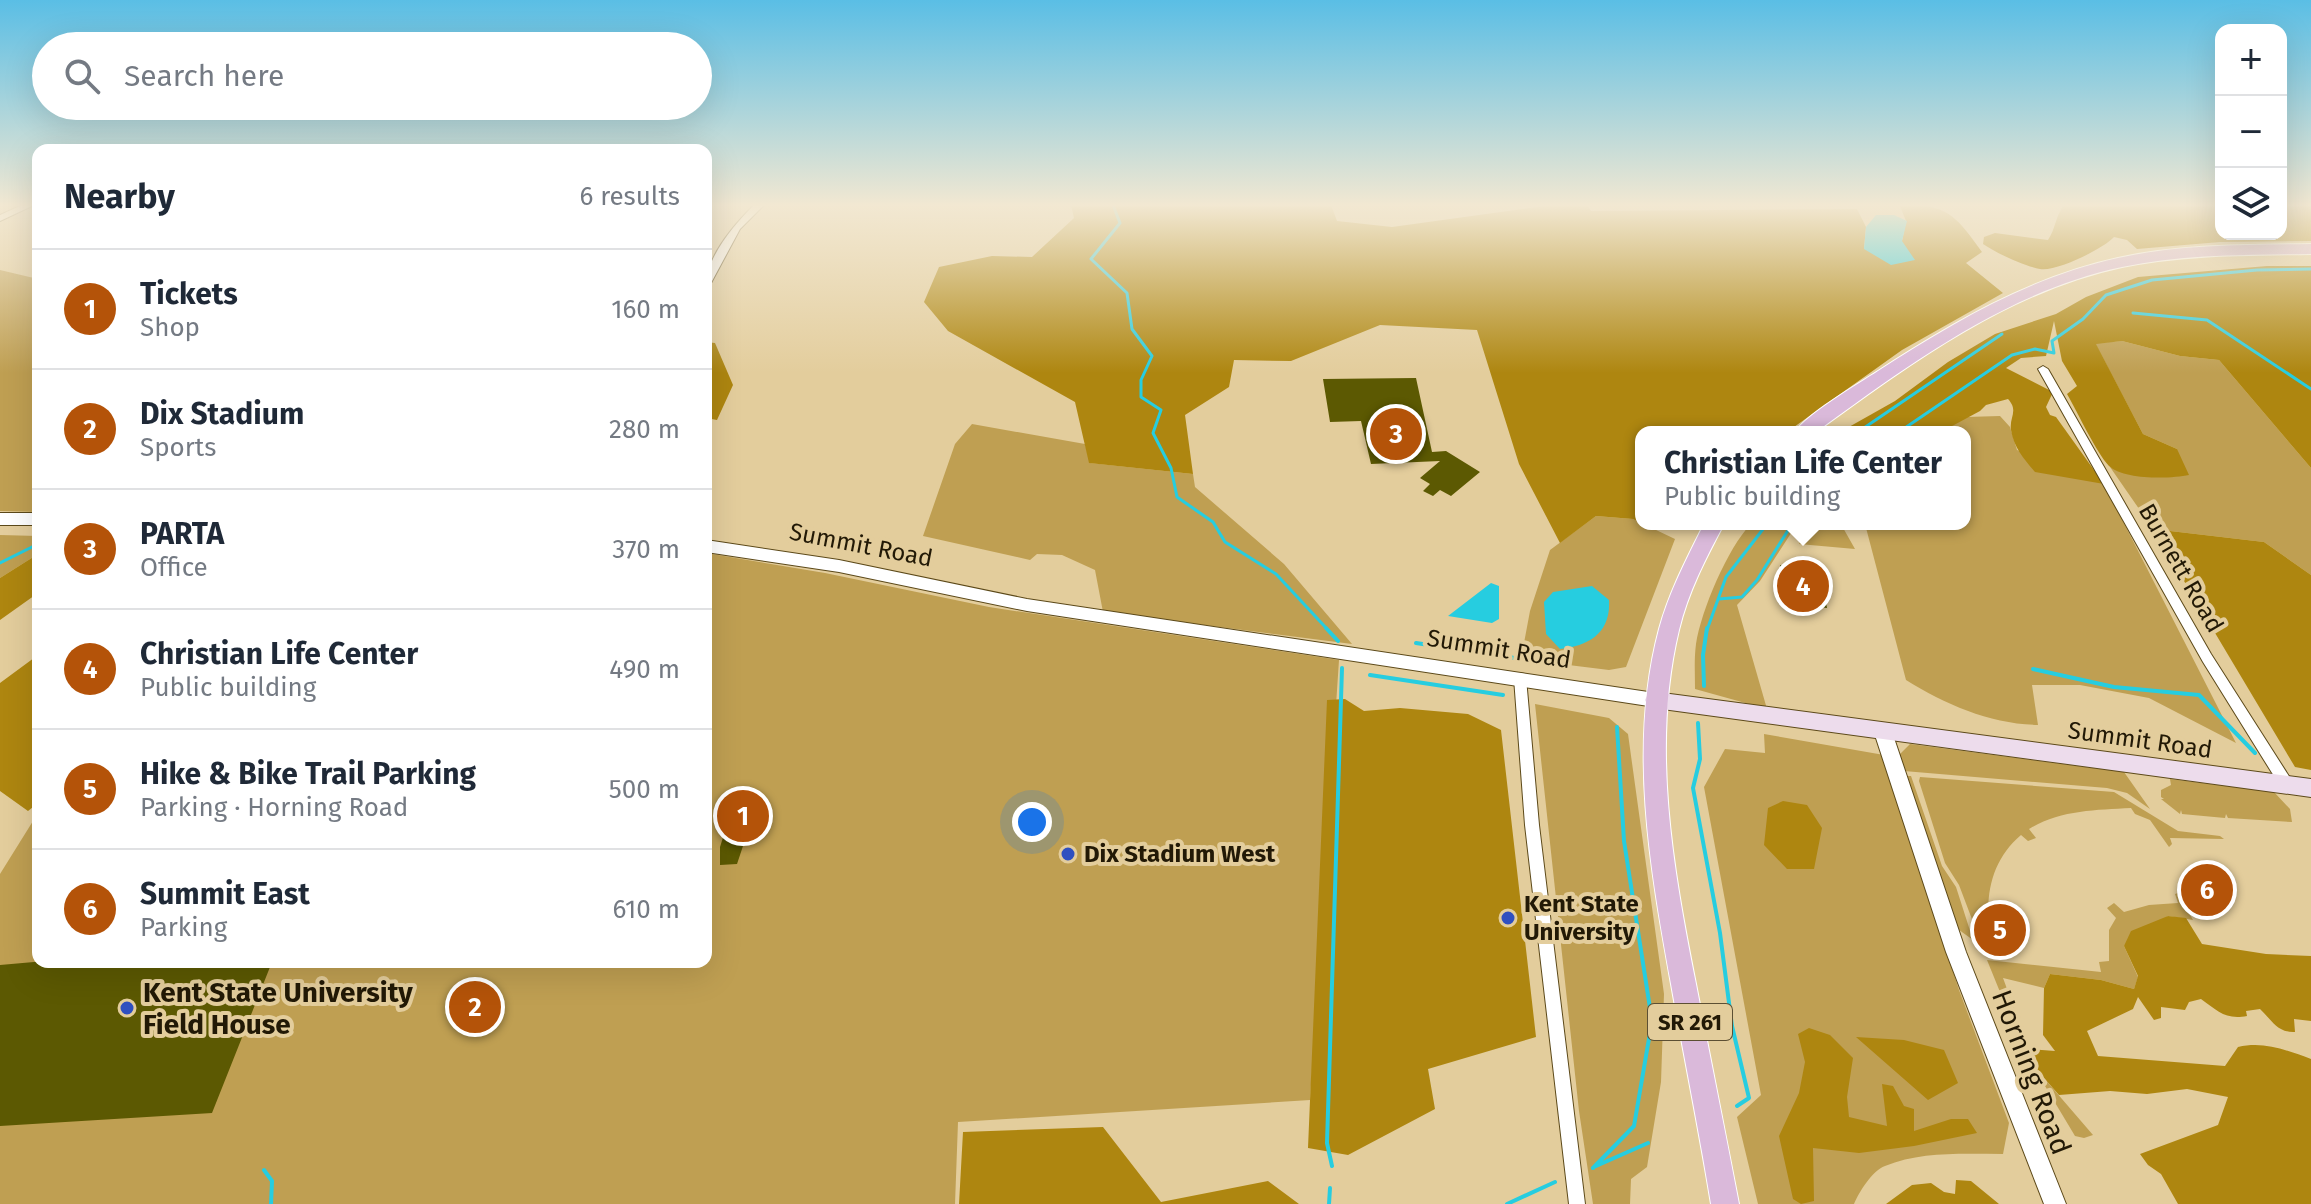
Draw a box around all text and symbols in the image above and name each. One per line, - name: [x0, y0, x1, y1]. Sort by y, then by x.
- map controls: [2215, 24, 2287, 240]
- button: +: [2215, 24, 2287, 96]
- search box: [32, 32, 712, 120]
- icon: search: [60, 54, 104, 98]
- text: Search here: [124, 58, 284, 94]
- button: −: [2215, 96, 2287, 168]
- button: layers: [2215, 168, 2287, 240]
- text: Nearby: [64, 176, 175, 217]
- text: 6 results: [579, 181, 680, 212]
- text: Tickets: [140, 276, 238, 312]
- text: 1: [84, 294, 96, 325]
- text: 160 m: [611, 294, 680, 325]
- text: Shop: [140, 312, 200, 343]
- text: Dix Stadium: [140, 396, 304, 432]
- pin: 3: [1370, 404, 1422, 464]
- text: 2: [83, 414, 97, 445]
- text: 280 m: [609, 414, 680, 445]
- popup: [1635, 426, 1971, 530]
- text: Sports: [140, 432, 216, 463]
- text: Christian Life Center: [1664, 445, 1942, 481]
- text: Public building: [1664, 481, 1840, 512]
- street label: Burnett Road: [2133, 499, 2229, 637]
- text: PARTA: [140, 516, 224, 552]
- street label: Summit Road: [787, 517, 935, 573]
- text: 3: [83, 534, 97, 565]
- text: 370 m: [612, 534, 680, 565]
- text: Office: [140, 552, 208, 583]
- pin: 4: [1777, 556, 1829, 616]
- street label: Summit Road: [1425, 624, 1573, 674]
- text: Christian Life Center: [140, 636, 418, 672]
- text: 4: [83, 654, 97, 685]
- text: 490 m: [609, 654, 680, 685]
- text: Public building: [140, 672, 316, 703]
- street label: Summit Road: [2066, 716, 2214, 764]
- text: Hike & Bike Trail Parking: [140, 756, 476, 792]
- text: 5: [83, 774, 97, 805]
- text: 500 m: [609, 774, 680, 805]
- pin: 1: [717, 786, 769, 846]
- text: Parking · Horning Road: [140, 792, 408, 823]
- your location: [1012, 802, 1052, 842]
- place label: Dix Stadium West: [1084, 840, 1276, 868]
- marker: Dix Stadium West: [1059, 845, 1077, 863]
- pin: 6: [2181, 860, 2233, 920]
- text: Summit East: [140, 876, 310, 912]
- place label: Kent State University: [1524, 890, 1639, 946]
- text: 6: [83, 894, 97, 925]
- text: 610 m: [612, 894, 680, 925]
- pin: 5: [1974, 900, 2026, 960]
- marker: Kent State University: [1499, 909, 1517, 927]
- text: Parking: [140, 912, 227, 943]
- place label: Kent State University Field House: [143, 976, 413, 1041]
- pin: 2: [449, 977, 501, 1037]
- street label: Horning Road: [1985, 985, 2078, 1159]
- marker: Kent State University Field House: [118, 999, 136, 1017]
- road number: SR 261: [1648, 1004, 1732, 1040]

